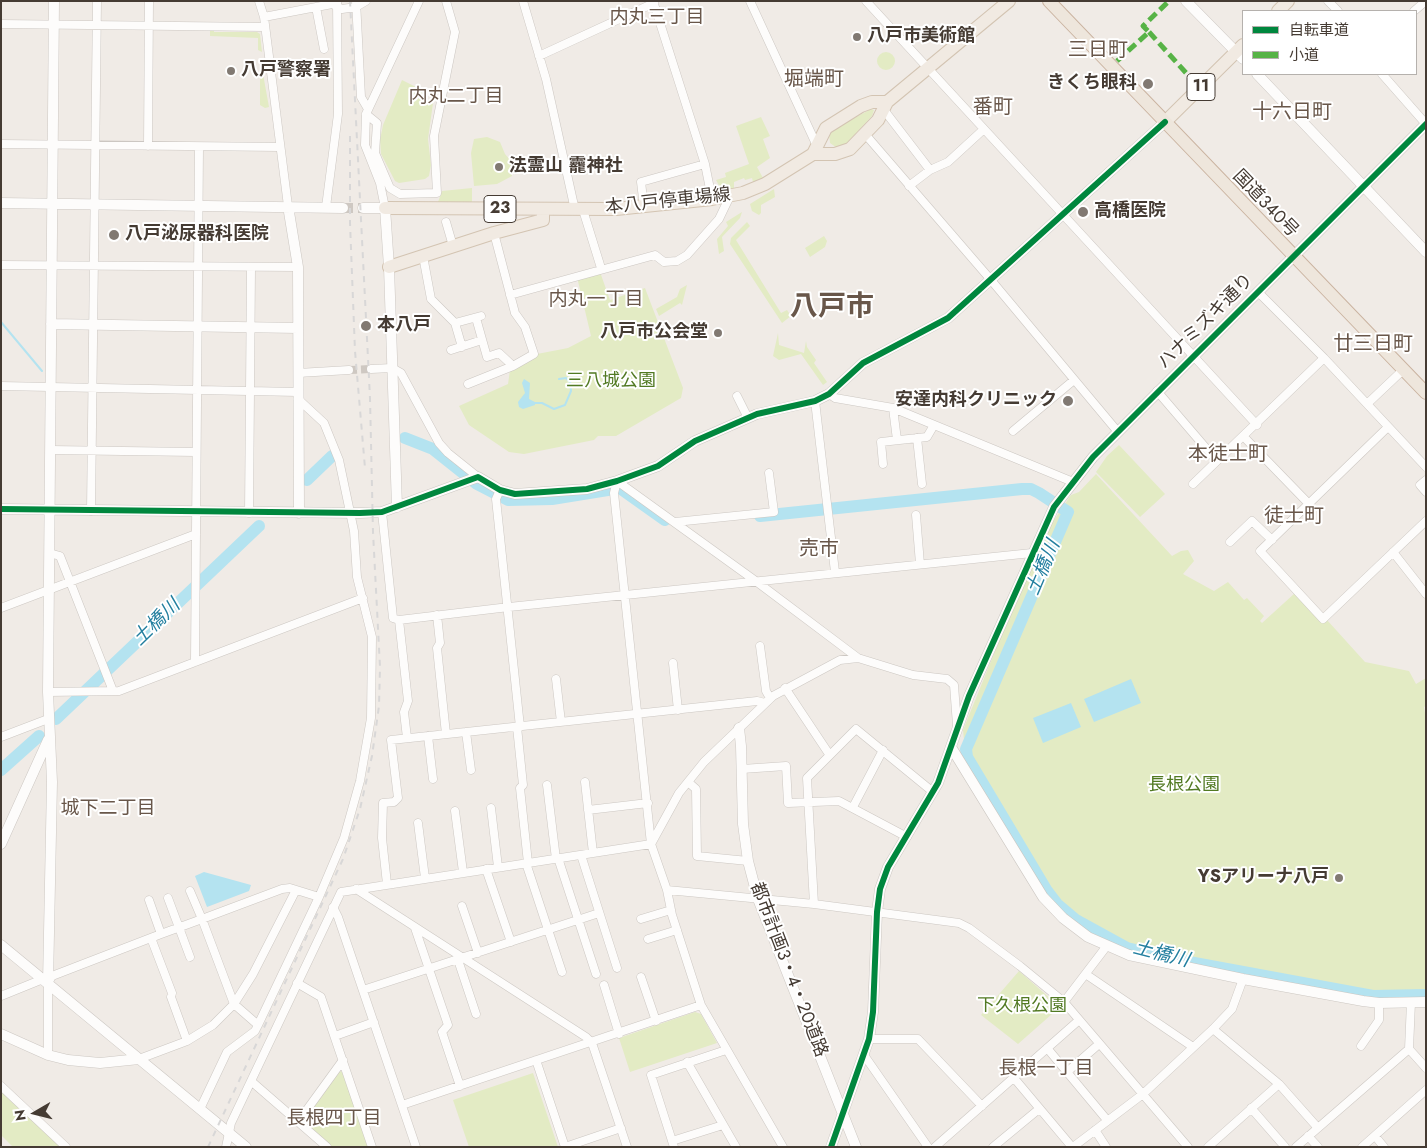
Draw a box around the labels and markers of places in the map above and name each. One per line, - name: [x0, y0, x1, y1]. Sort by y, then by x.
- place label: 八戸市美術館: [867, 26, 975, 48]
- marker: 八戸市美術館: [851, 31, 863, 43]
- place label: 八戸警察署: [241, 60, 331, 82]
- marker: 八戸警察署: [225, 65, 237, 77]
- place label: きくち眼科: [1047, 73, 1137, 95]
- marker: きくち眼科: [1141, 77, 1155, 91]
- place label: 法霊山 龗神社: [509, 156, 622, 178]
- marker: 法霊山 龗神社: [493, 161, 505, 173]
- place label: 高橋医院: [1094, 201, 1166, 223]
- marker: 高橋医院: [1076, 205, 1090, 219]
- place label: 八戸泌尿器科医院: [125, 224, 269, 246]
- marker: 八戸泌尿器科医院: [107, 228, 121, 242]
- place label: 本八戸: [377, 315, 431, 337]
- marker: 本八戸: [359, 319, 373, 333]
- place label: 八戸市公会堂: [600, 322, 708, 344]
- marker: 八戸市公会堂: [712, 327, 724, 339]
- place label: 安達内科クリニック: [895, 390, 1057, 412]
- marker: 安達内科クリニック: [1061, 394, 1075, 408]
- place label: YSアリーナ八戸: [1198, 867, 1329, 889]
- marker: YSアリーナ八戸: [1333, 872, 1345, 884]

